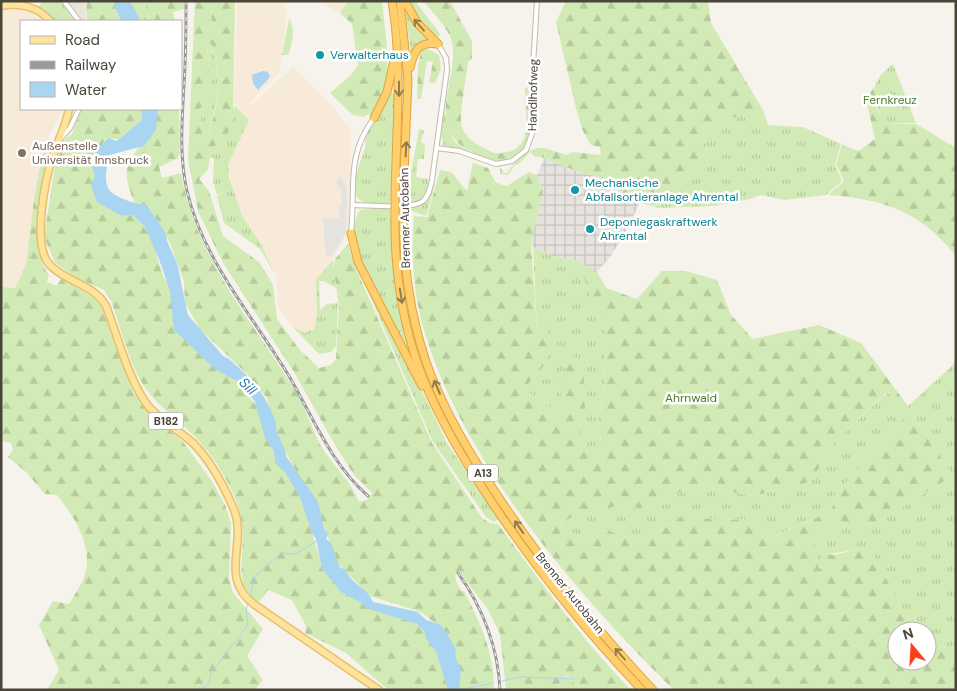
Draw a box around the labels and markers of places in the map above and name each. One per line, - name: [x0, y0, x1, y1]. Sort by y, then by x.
- place label: Verwalterhaus: [330, 47, 409, 63]
- marker: Verwalterhaus: [314, 49, 326, 61]
- place label: Außenstelle Universität Innsbruck: [32, 138, 149, 168]
- marker: Außenstelle Universität Innsbruck: [16, 147, 28, 159]
- place label: Mechanische Abfallsortieranlage Ahrental: [585, 175, 738, 205]
- marker: Mechanische Abfallsortieranlage Ahrental: [569, 184, 581, 196]
- place label: Deponiegaskraftwerk Ahrental: [600, 214, 718, 244]
- marker: Deponiegaskraftwerk Ahrental: [584, 223, 596, 235]

